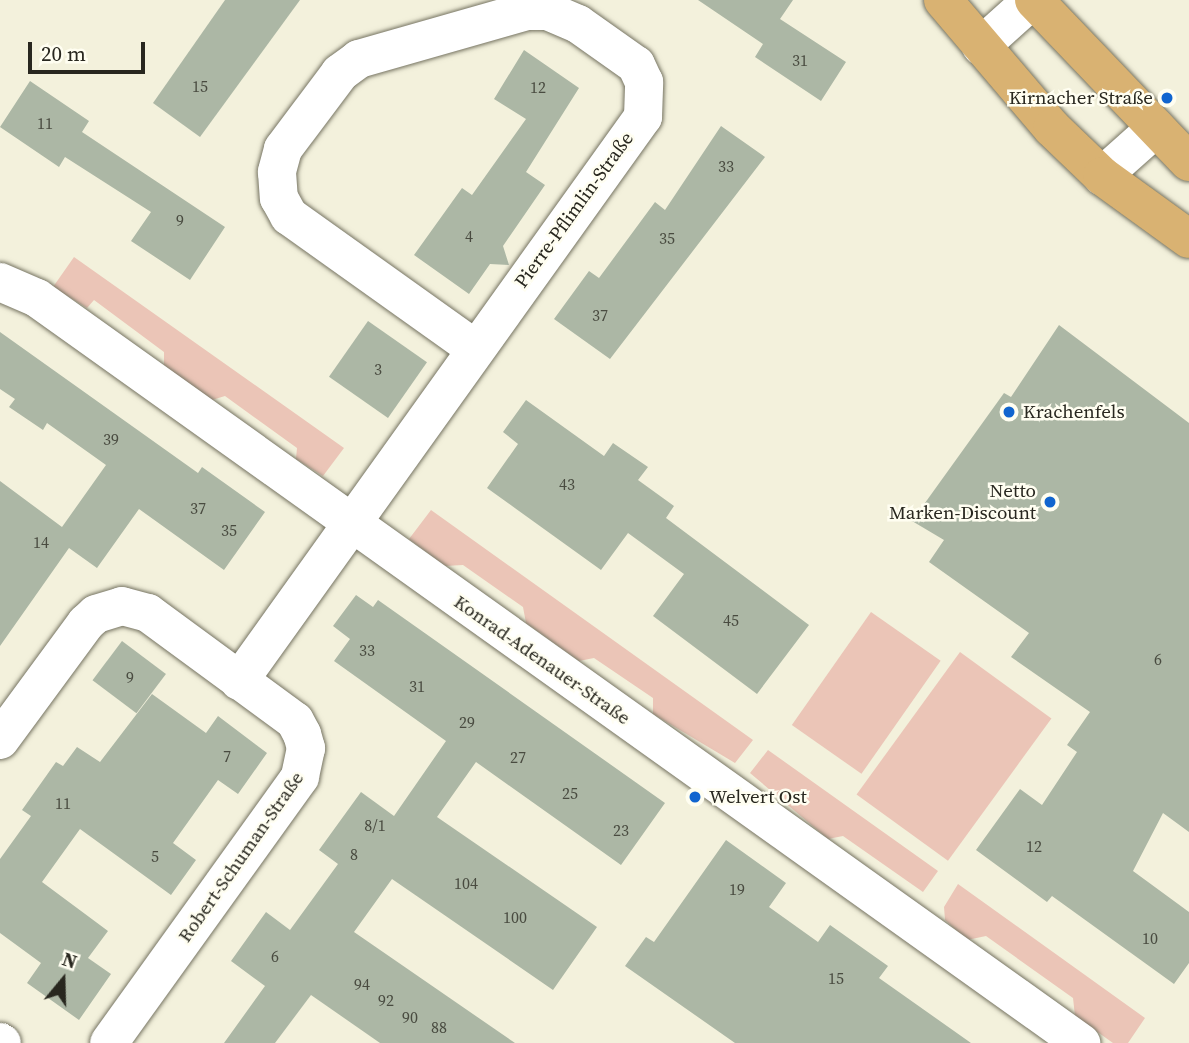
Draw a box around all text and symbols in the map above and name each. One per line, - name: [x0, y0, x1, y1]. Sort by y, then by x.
- scale bar: [32, 28, 149, 72]
- text: 20 m: [41, 39, 86, 68]
- house number: 31: [792, 50, 808, 70]
- house number: 15: [192, 76, 208, 96]
- house number: 12: [530, 77, 546, 97]
- place label: Kirnacher Straße: [1009, 87, 1153, 109]
- marker: Kirnacher Straße: [1159, 90, 1175, 106]
- house number: 11: [37, 113, 53, 133]
- street label: Pierre-Pflimlin-Straße: [510, 128, 638, 292]
- house number: 33: [718, 156, 734, 176]
- house number: 9: [176, 210, 184, 230]
- house number: 4: [465, 226, 473, 246]
- house number: 35: [659, 228, 675, 248]
- house number: 37: [592, 305, 608, 325]
- house number: 3: [374, 359, 382, 379]
- place label: Krachenfels: [1023, 401, 1125, 423]
- marker: Krachenfels: [1001, 404, 1017, 420]
- house number: 39: [103, 429, 119, 449]
- house number: 43: [559, 474, 575, 494]
- place label: Netto Marken-Discount: [889, 480, 1036, 524]
- marker: Netto Marken-Discount: [1042, 494, 1058, 510]
- house number: 37: [190, 498, 206, 518]
- house number: 35: [221, 520, 237, 540]
- house number: 14: [33, 532, 49, 552]
- street label: Konrad-Adenauer-Straße: [450, 590, 634, 730]
- house number: 45: [723, 610, 739, 630]
- house number: 33: [359, 640, 375, 660]
- house number: 6: [1154, 649, 1162, 669]
- house number: 9: [126, 667, 134, 687]
- house number: 31: [409, 676, 425, 696]
- house number: 29: [459, 712, 475, 732]
- house number: 7: [223, 746, 231, 766]
- house number: 27: [510, 747, 526, 767]
- street label: Robert-Schuman-Straße: [173, 767, 309, 947]
- house number: 25: [562, 783, 578, 803]
- place label: Welvert Ost: [709, 786, 807, 808]
- marker: Welvert Ost: [687, 789, 703, 805]
- house number: 11: [55, 793, 71, 813]
- house number: 8/1: [364, 815, 386, 835]
- house number: 23: [613, 820, 629, 840]
- house number: 12: [1026, 836, 1042, 856]
- house number: 8: [350, 844, 358, 864]
- house number: 5: [151, 846, 159, 866]
- house number: 104: [454, 873, 478, 893]
- house number: 19: [729, 879, 745, 899]
- house number: 100: [503, 907, 527, 927]
- house number: 10: [1142, 928, 1158, 948]
- north arrow: [28, 945, 98, 1015]
- text: N: [59, 946, 81, 975]
- house number: 6: [271, 946, 279, 966]
- house number: 15: [828, 968, 844, 988]
- house number: 94: [354, 974, 370, 994]
- house number: 92: [378, 990, 394, 1010]
- house number: 90: [402, 1007, 418, 1027]
- house number: 88: [431, 1017, 447, 1037]

